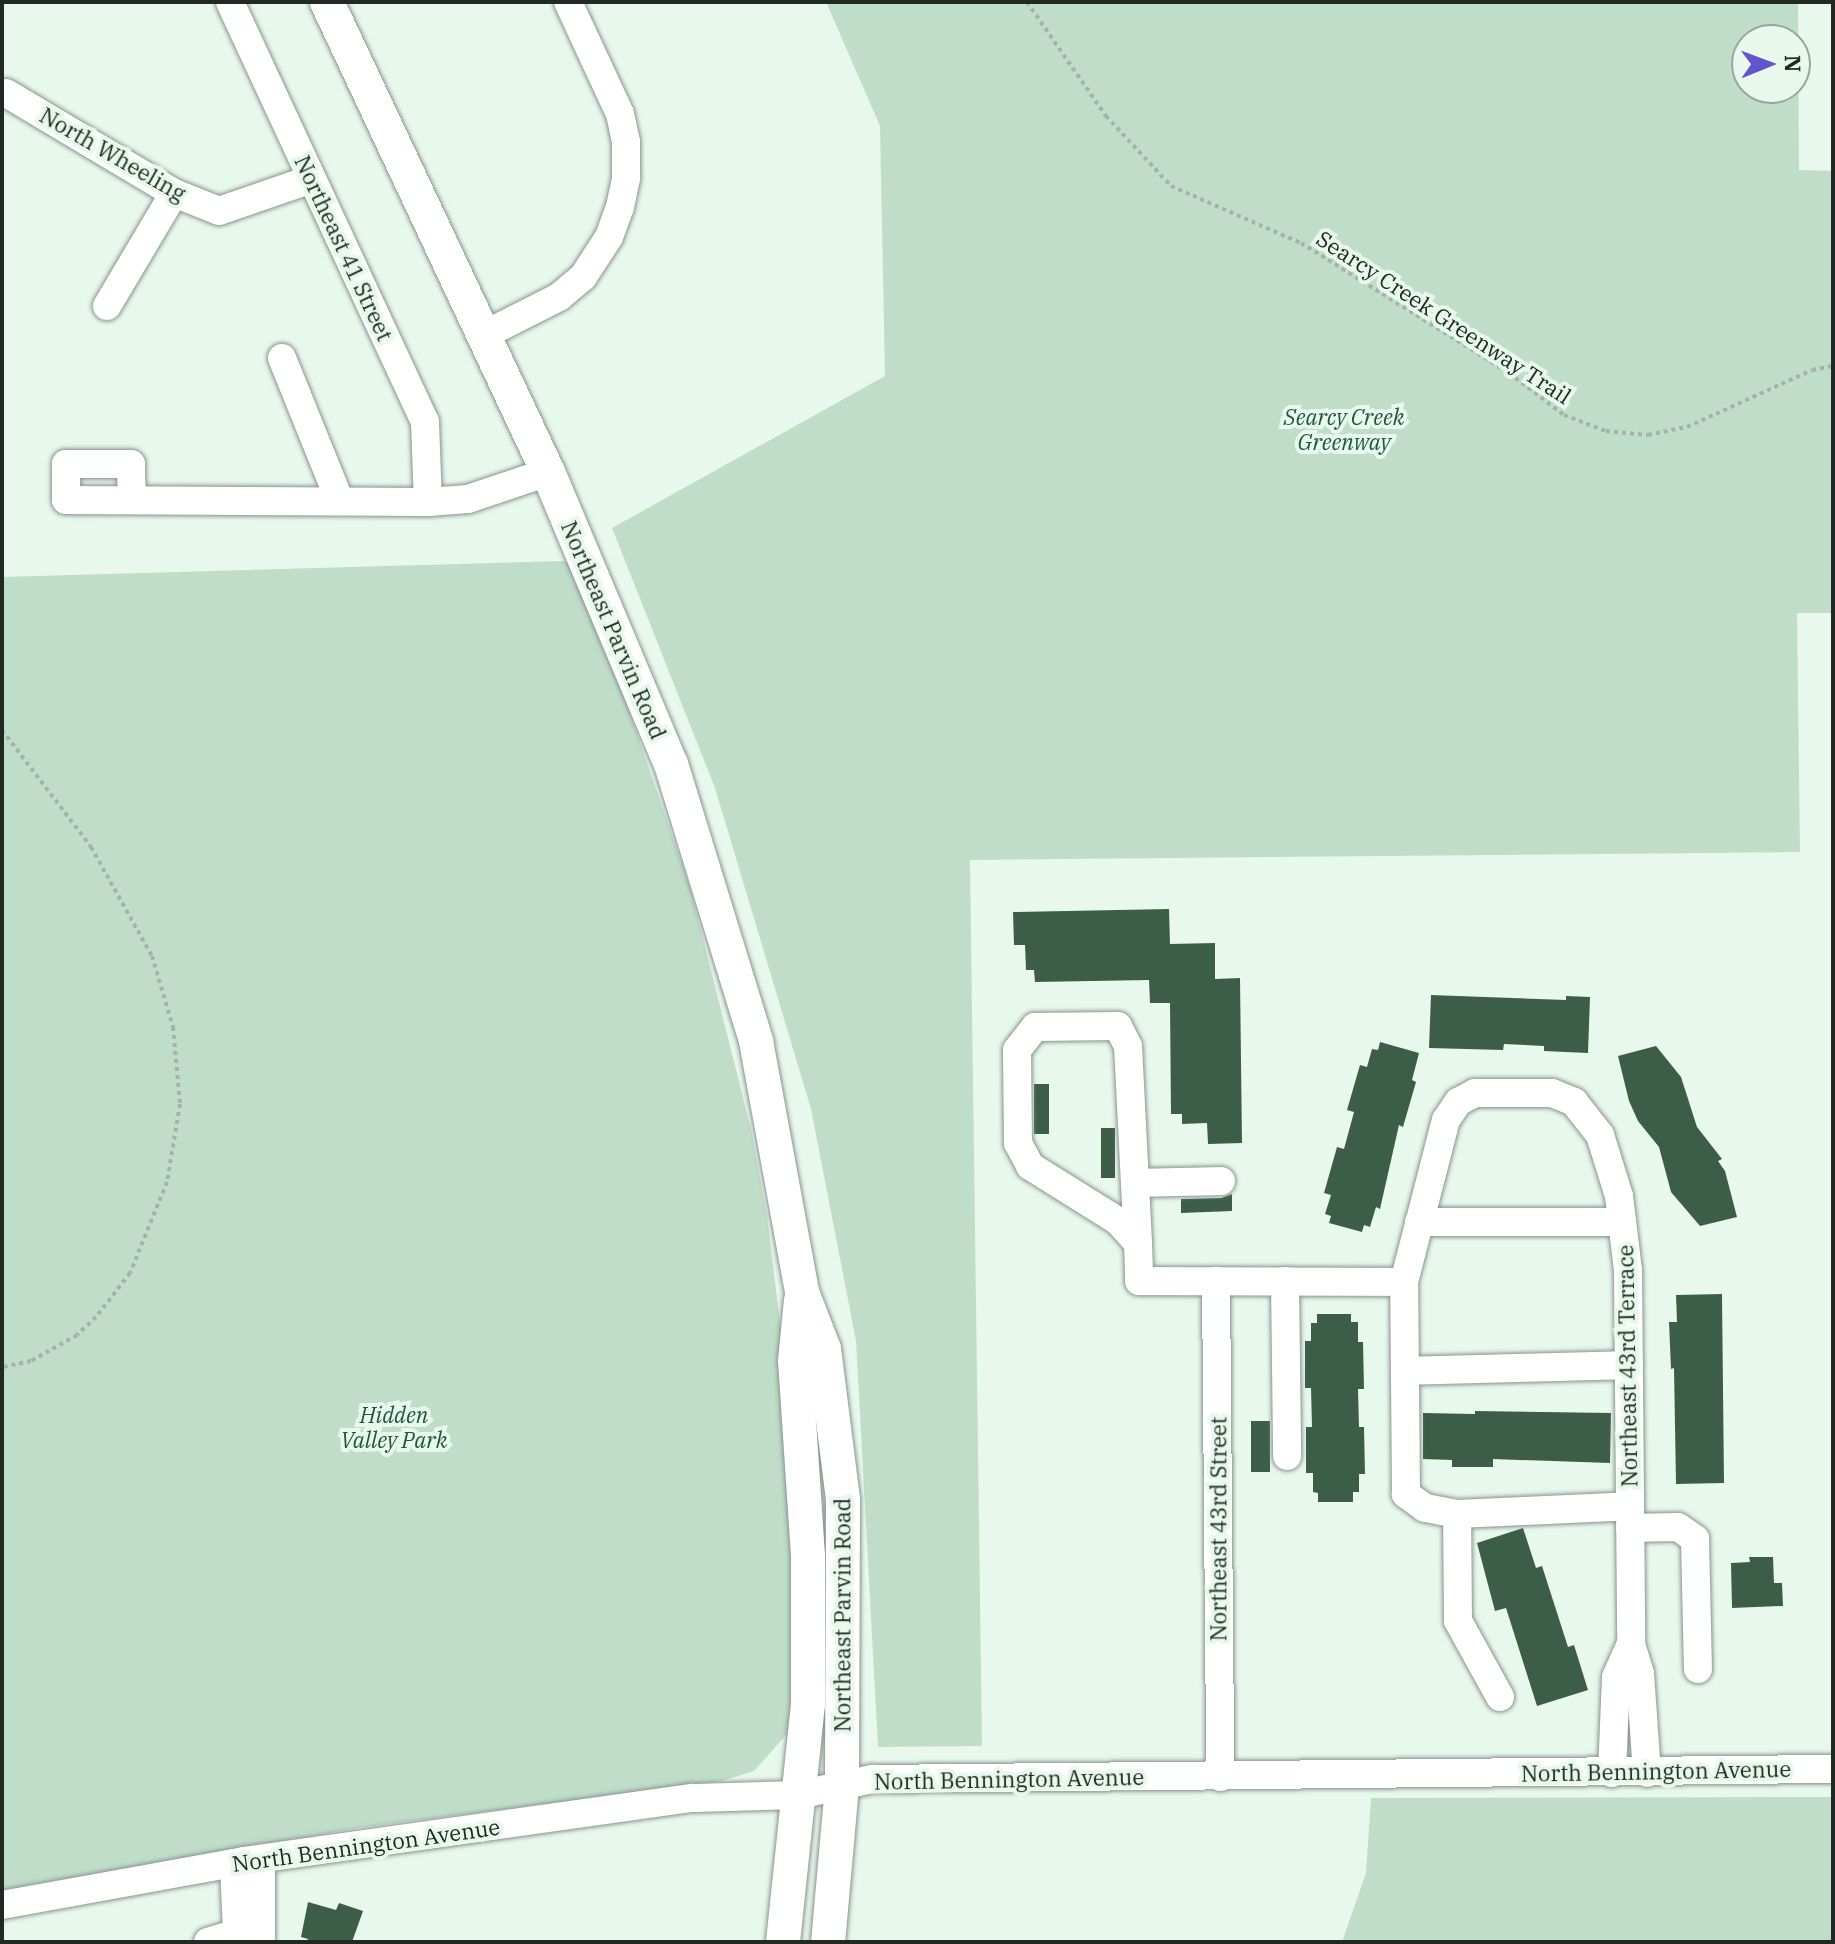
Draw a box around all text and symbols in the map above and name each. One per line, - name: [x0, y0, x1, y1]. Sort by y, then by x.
- north arrow: [1731, 24, 1811, 104]
- text: N: [1779, 55, 1808, 73]
- street label: North Wheeling: [35, 102, 191, 206]
- street label: Northeast 41 Street: [289, 151, 399, 345]
- street label: Searcy Creek Greenway Trail: [1312, 225, 1576, 409]
- park label: Searcy Creek Greenway: [1284, 403, 1404, 454]
- street label: Northeast Parvin Road: [556, 517, 672, 743]
- street label: Northeast 43rd Terrace: [1612, 1245, 1642, 1487]
- park label: Hidden Valley Park: [341, 1401, 447, 1452]
- street label: Northeast 43rd Street: [1205, 1417, 1231, 1641]
- street label: Northeast Parvin Road: [829, 1498, 855, 1732]
- street label: North Bennington Avenue: [1521, 1755, 1791, 1787]
- street label: North Bennington Avenue: [874, 1763, 1144, 1795]
- street label: North Bennington Avenue: [230, 1813, 502, 1877]

